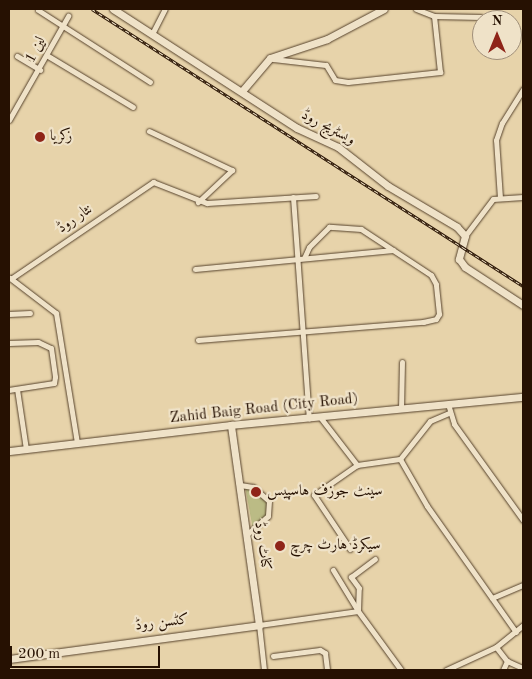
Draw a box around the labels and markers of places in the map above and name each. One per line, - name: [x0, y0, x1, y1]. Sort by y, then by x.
- place label: زکریا: [50, 128, 72, 146]
- marker: زکریا: [34, 131, 46, 143]
- place label: سینٹ جوزف ہاسپیس: [267, 483, 382, 501]
- marker: سینٹ جوزف ہاسپیس: [249, 485, 263, 499]
- place label: سیکرڈ ہارٹ چرچ: [290, 537, 380, 555]
- marker: سیکرڈ ہارٹ چرچ: [274, 540, 286, 552]

